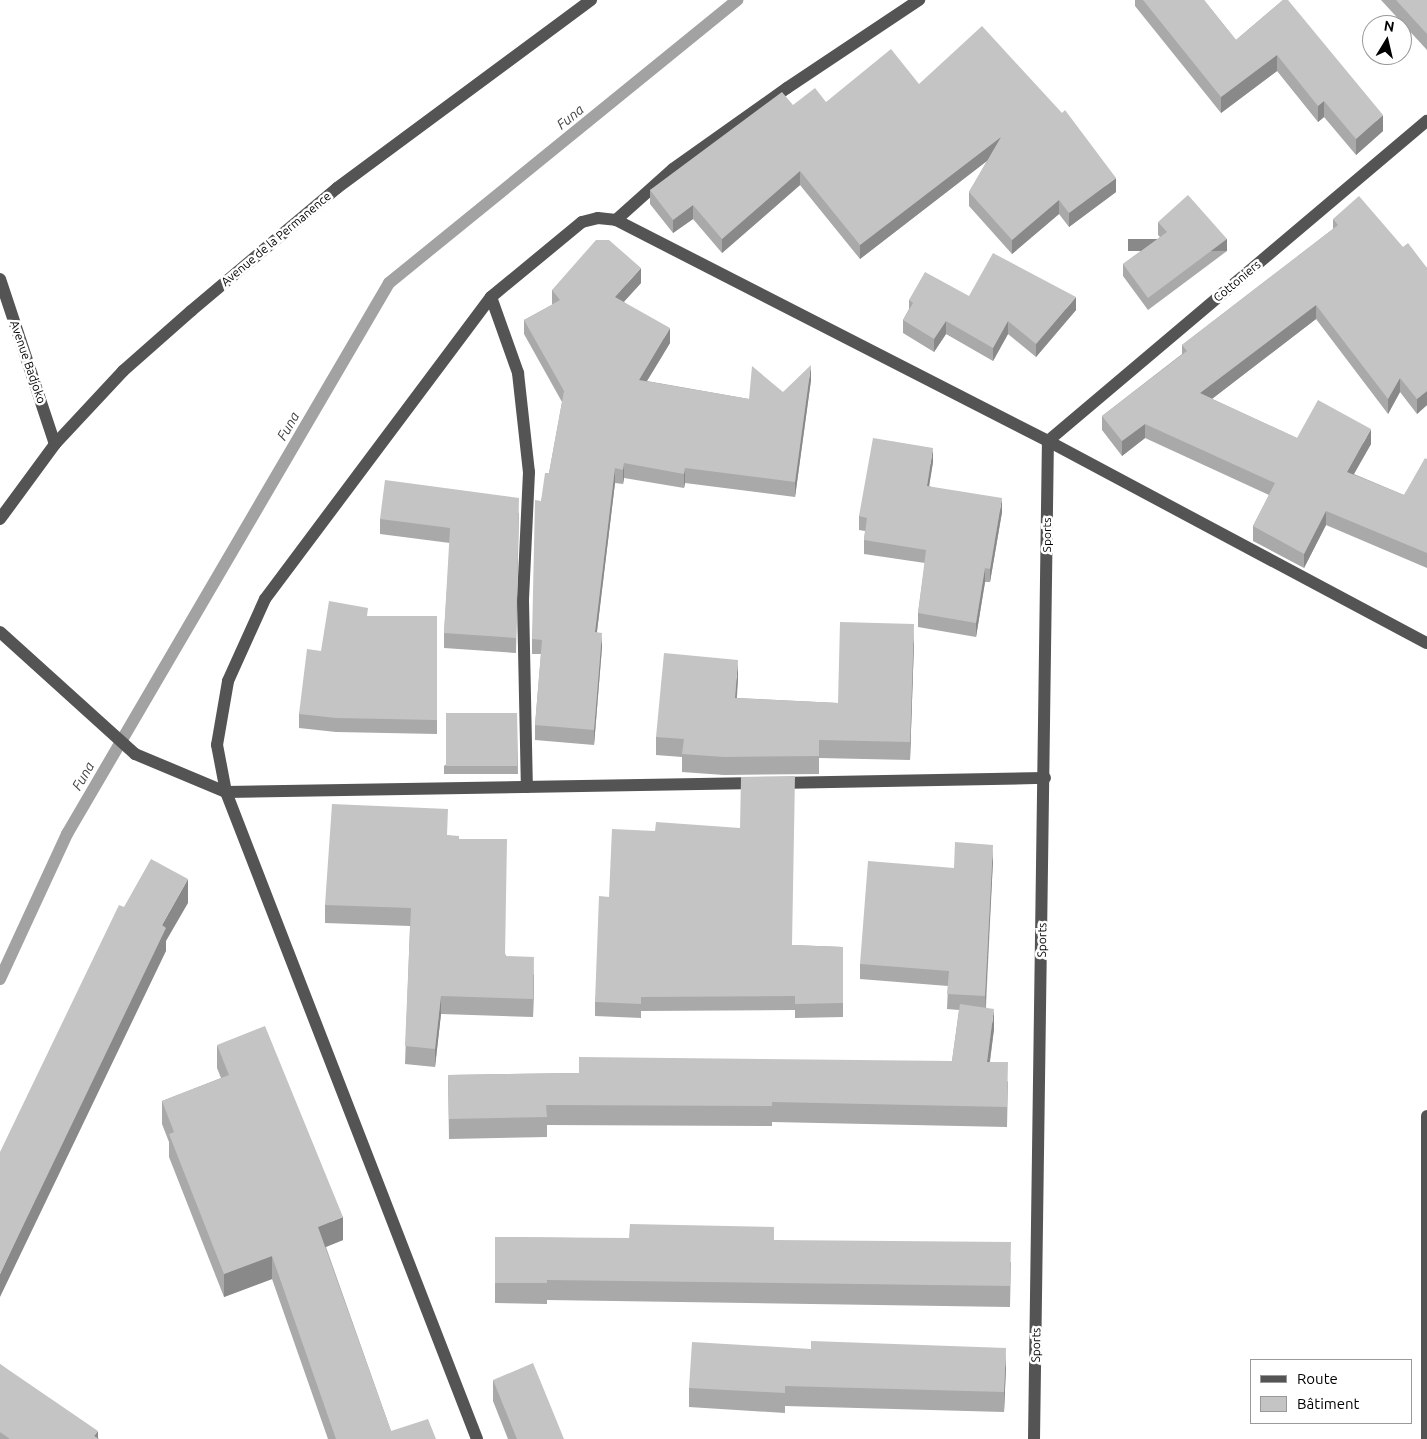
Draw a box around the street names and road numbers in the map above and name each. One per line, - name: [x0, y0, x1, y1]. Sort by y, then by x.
- street label: Avenue de la Permanence: [218, 189, 334, 289]
- street label: Cottoniers: [1211, 257, 1263, 305]
- street label: Avenue Badjoko: [7, 319, 49, 405]
- street label: Sports: [1040, 518, 1054, 552]
- street label: Sports: [1034, 922, 1050, 958]
- street label: Sports: [1028, 1327, 1044, 1363]

